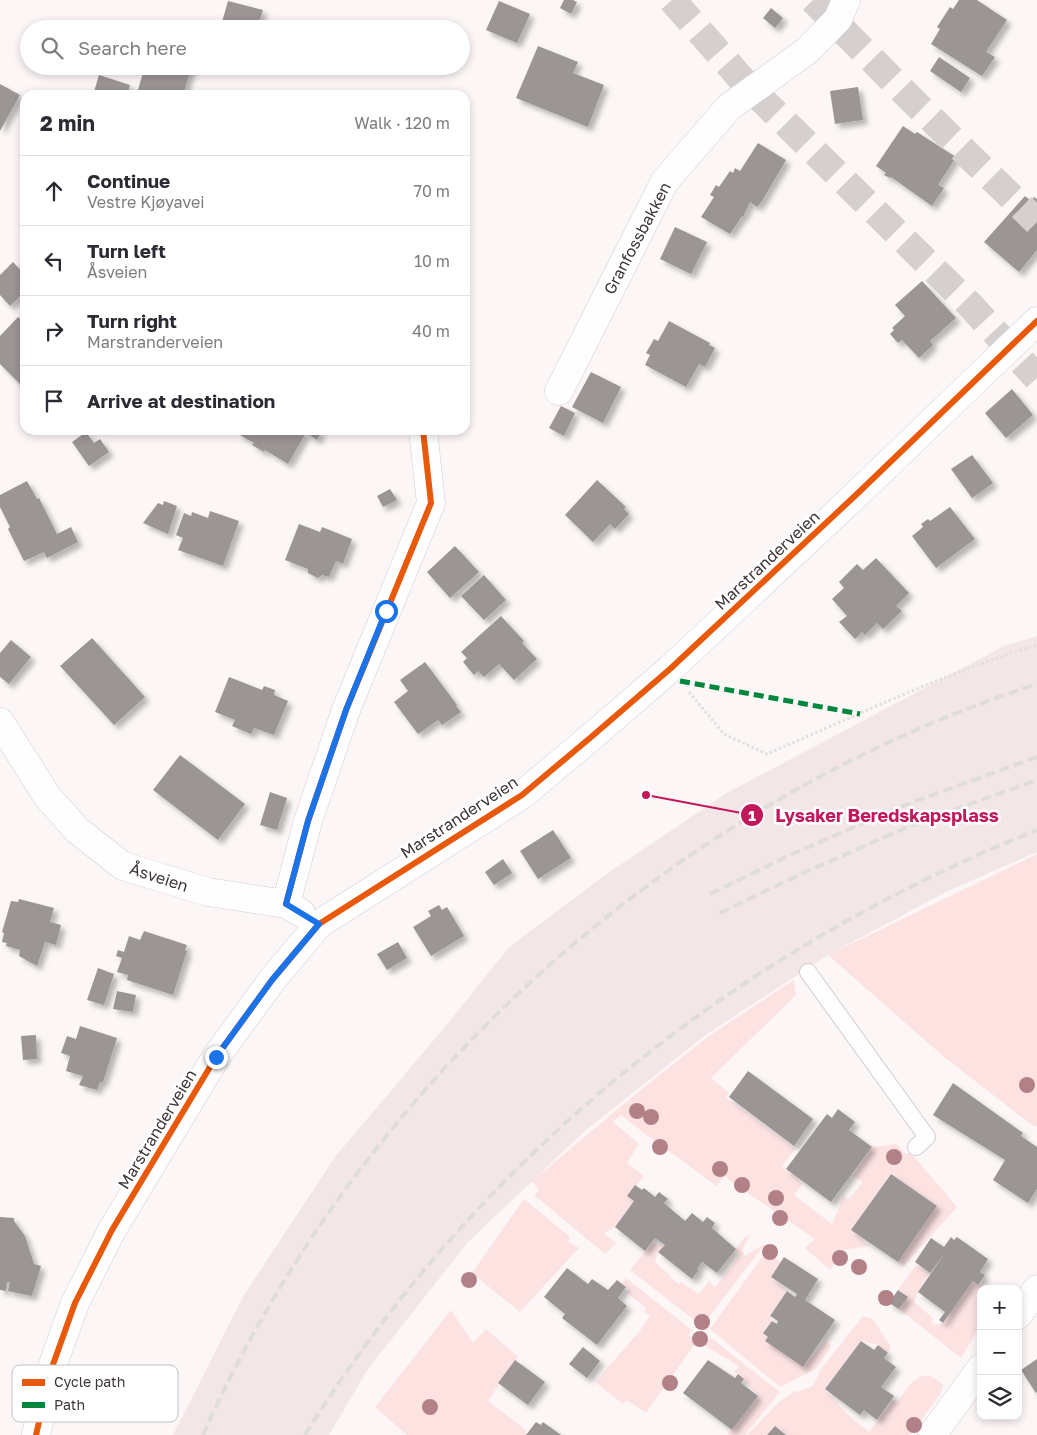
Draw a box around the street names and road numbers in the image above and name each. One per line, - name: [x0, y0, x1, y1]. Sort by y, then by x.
- street label: Granfossbakken: [599, 178, 675, 298]
- street label: Marstranderveien: [710, 506, 824, 614]
- street label: Marstranderveien: [396, 772, 522, 862]
- street label: Åsveien: [127, 858, 191, 896]
- street label: Marstranderveien: [113, 1066, 201, 1192]

